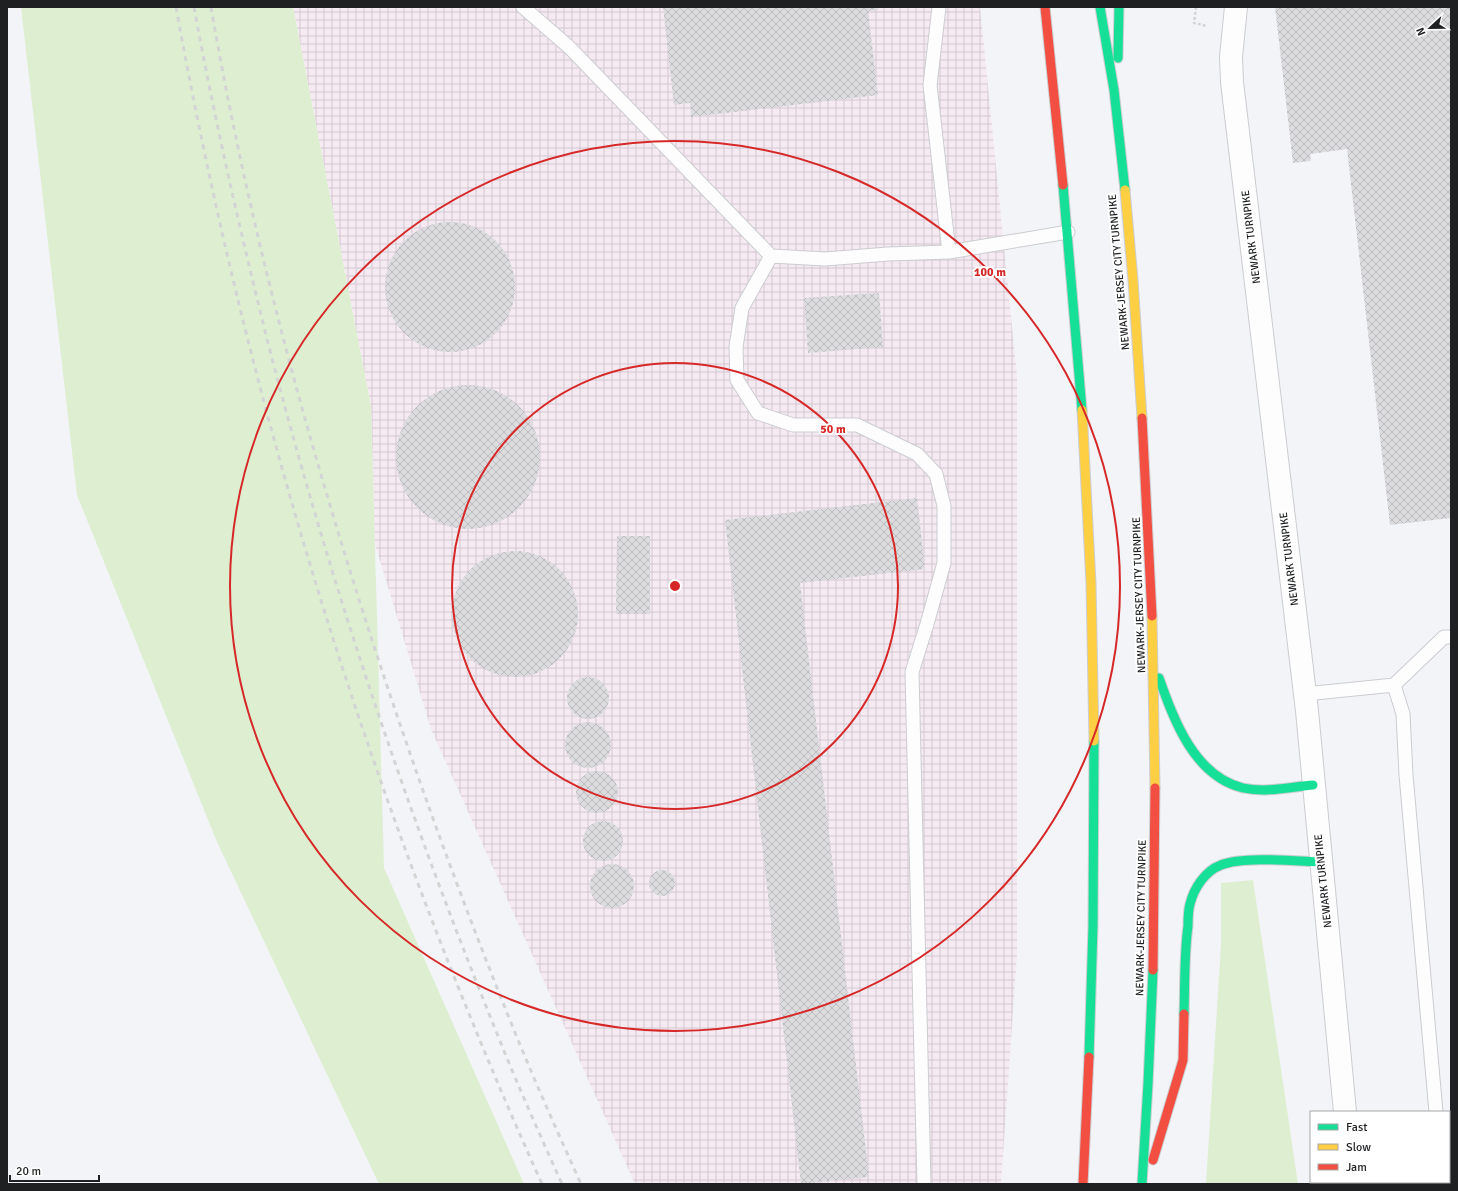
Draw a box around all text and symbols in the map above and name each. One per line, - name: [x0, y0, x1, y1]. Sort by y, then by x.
- north arrow: [1410, 8, 1450, 48]
- text: N: [1414, 26, 1429, 38]
- street label: NEWARK TURNPIKE: [1239, 189, 1263, 285]
- street label: NEWARK-JERSEY CITY TURNPIKE: [1106, 193, 1132, 351]
- text: 100 m: [974, 265, 1006, 280]
- text: 50 m: [820, 422, 846, 437]
- street label: NEWARK TURNPIKE: [1277, 511, 1301, 607]
- street label: NEWARK-JERSEY CITY TURNPIKE: [1130, 517, 1148, 673]
- centre of rings: [668, 579, 682, 593]
- street label: NEWARK TURNPIKE: [1312, 833, 1334, 929]
- street label: NEWARK-JERSEY CITY TURNPIKE: [1133, 840, 1149, 996]
- legend: [1310, 1111, 1450, 1183]
- text: Fast: [1346, 1120, 1367, 1135]
- text: Slow: [1346, 1140, 1371, 1155]
- scale bar: [10, 1157, 99, 1183]
- text: Jam: [1346, 1160, 1367, 1175]
- text: 20 m: [16, 1164, 41, 1179]

